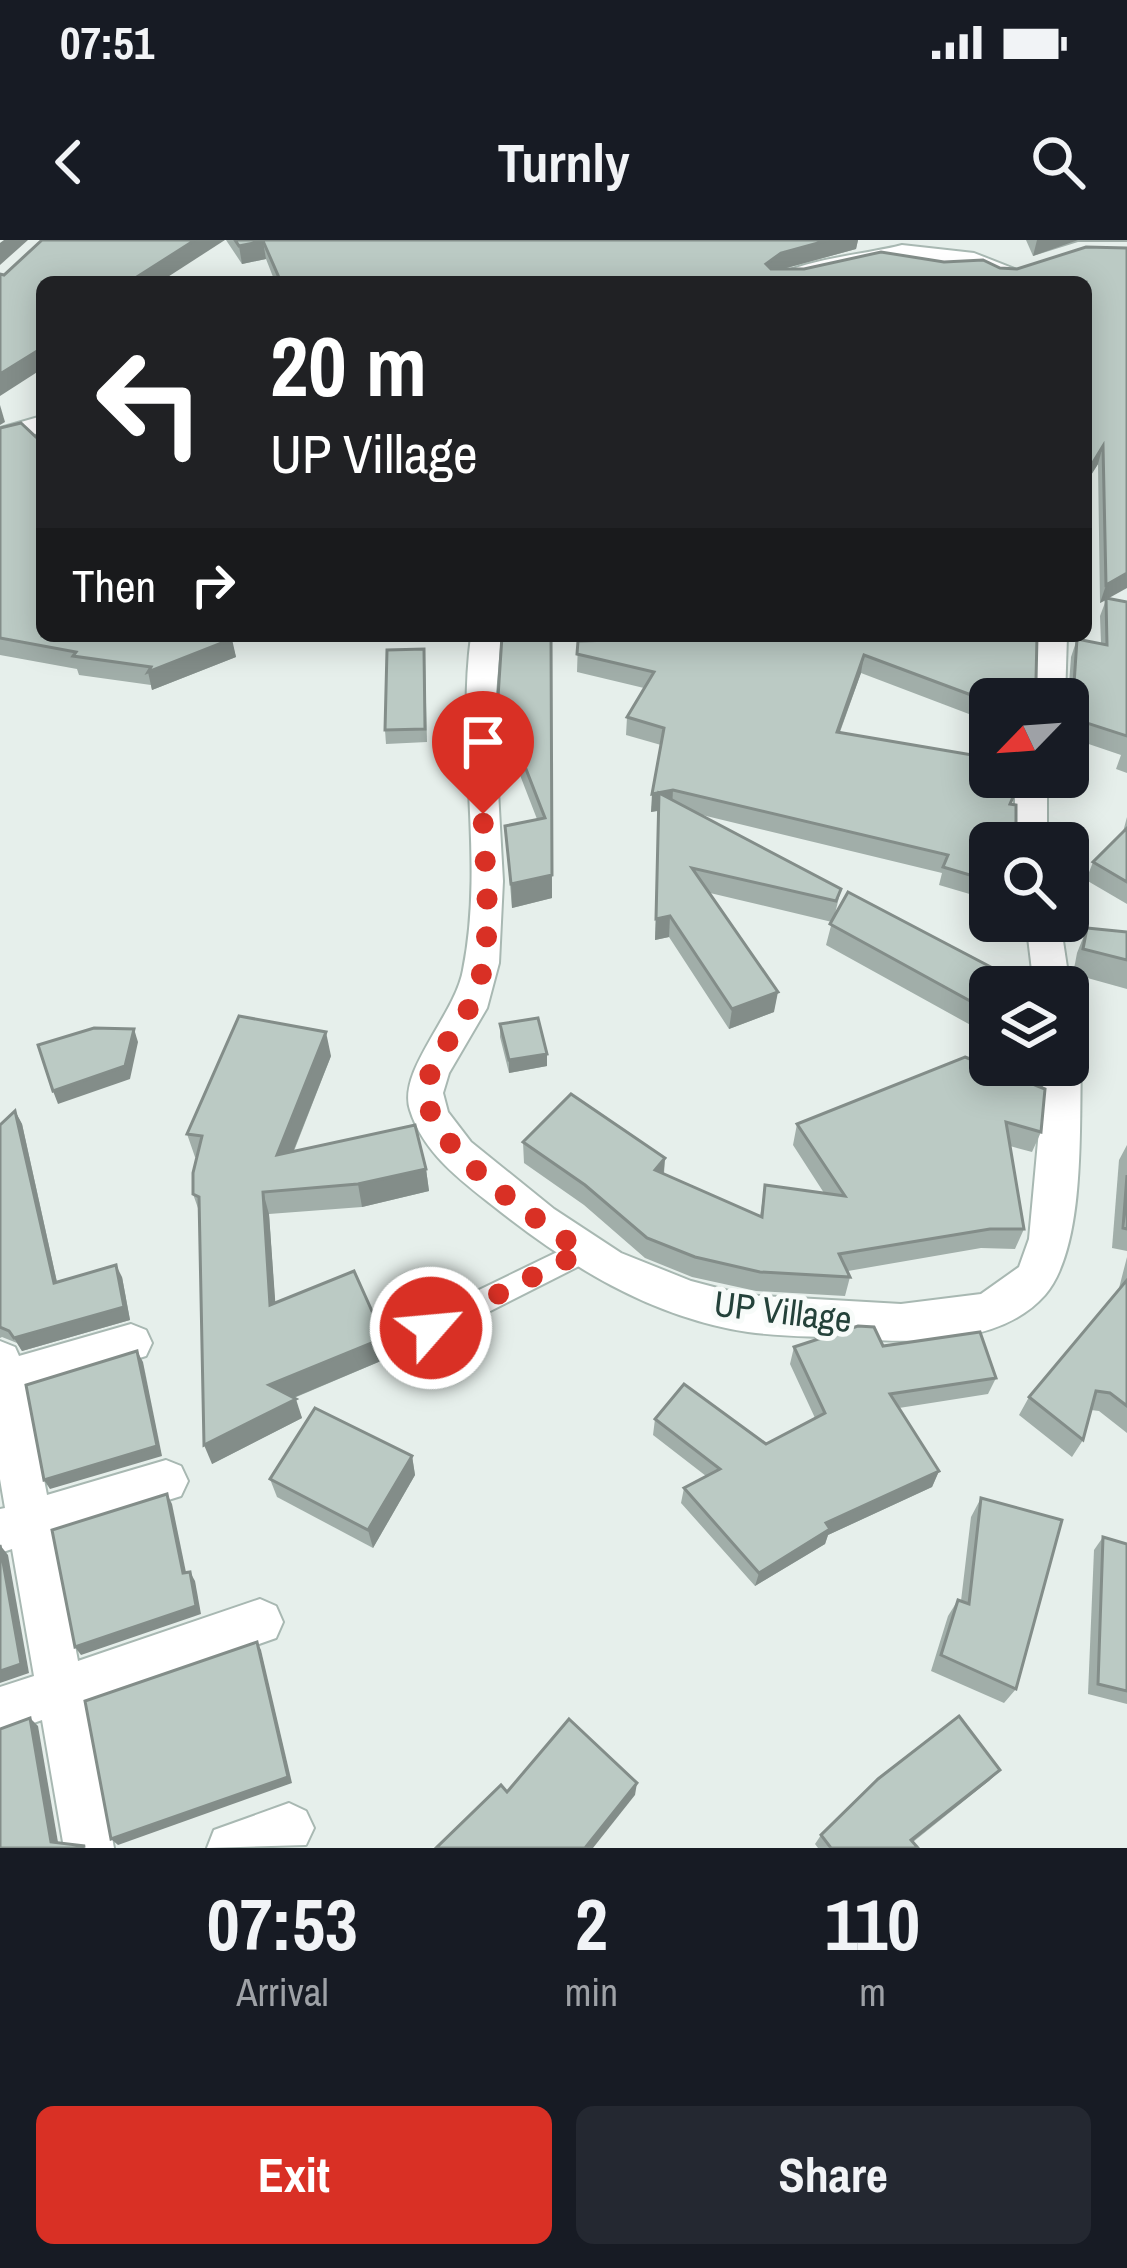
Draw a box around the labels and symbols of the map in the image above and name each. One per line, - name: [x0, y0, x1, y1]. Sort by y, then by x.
- north arrow: [969, 678, 1089, 798]
- pin: [432, 691, 534, 814]
- position arrow: [368, 1265, 494, 1391]
- street label: UP Village: [711, 1279, 855, 1343]

